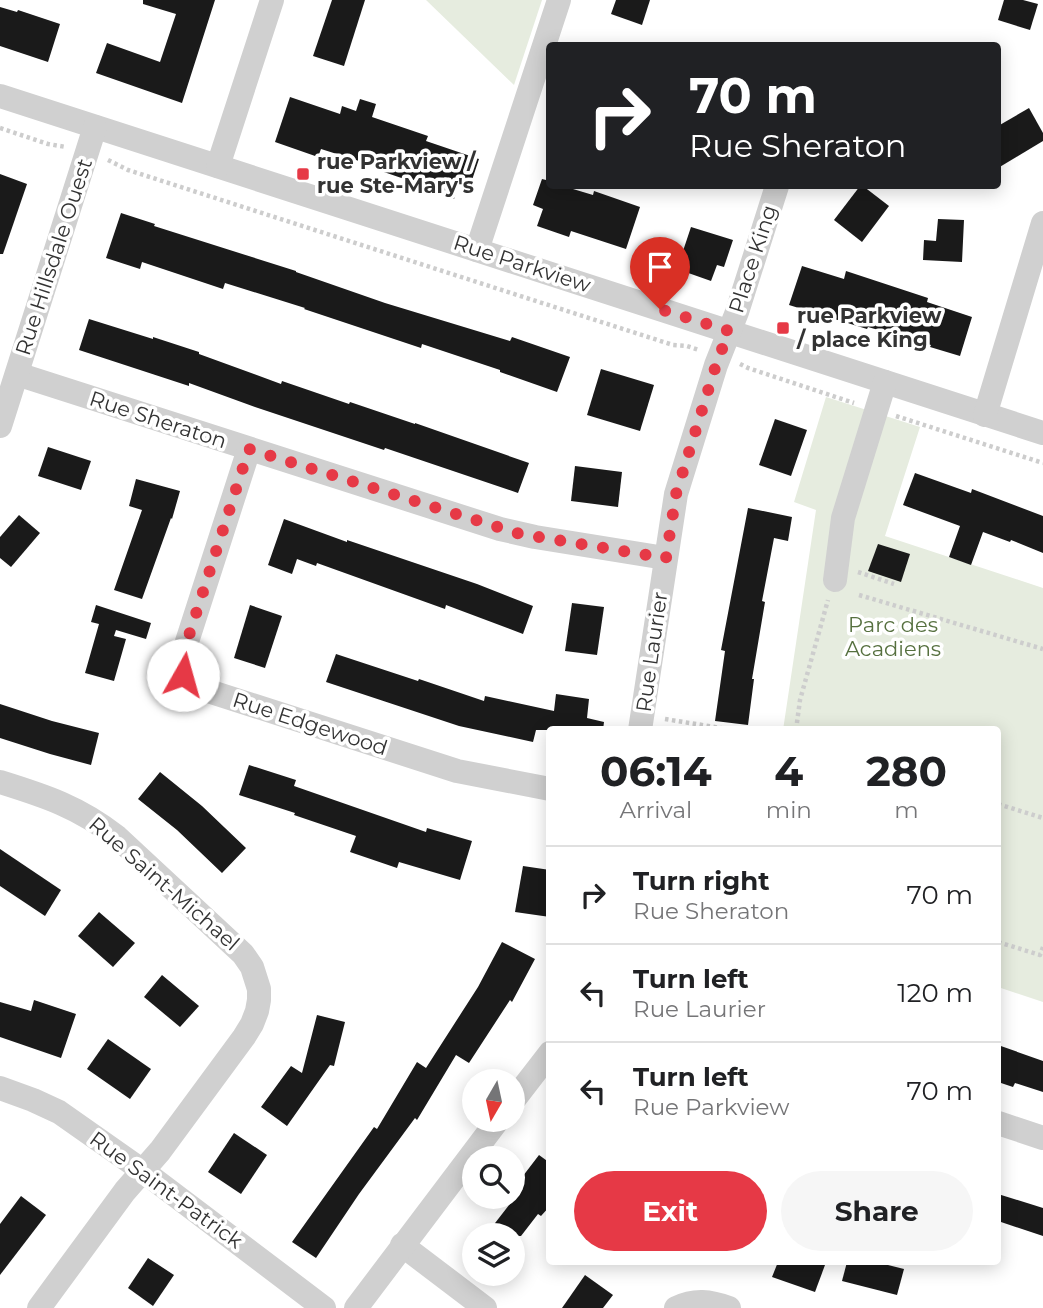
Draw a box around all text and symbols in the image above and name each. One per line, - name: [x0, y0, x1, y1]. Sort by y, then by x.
- text: 70 m: [689, 66, 817, 125]
- icon: right: [574, 70, 665, 161]
- text: Rue Sheraton: [689, 126, 907, 165]
- place label: rue Parkview / rue Ste-Mary's: [317, 149, 477, 198]
- street label: Rue Hillsdale Ouest: [10, 155, 97, 358]
- marker: rue Parkview / rue Ste-Mary's: [295, 166, 311, 182]
- street label: Place King: [723, 202, 782, 316]
- street label: Rue Parkview: [450, 230, 594, 298]
- pin: [630, 237, 690, 309]
- icon: arrive: [641, 248, 679, 286]
- place label: rue Parkview / place King: [796, 303, 942, 352]
- marker: rue Parkview / place King: [775, 320, 791, 336]
- street label: Rue Sheraton: [86, 386, 230, 453]
- street label: Rue Laurier: [631, 590, 672, 714]
- park label: Parc des Acadiens: [845, 612, 941, 661]
- position arrow: [146, 638, 220, 712]
- street label: Rue Edgewood: [230, 687, 391, 760]
- text: 06:14: [600, 745, 712, 797]
- text: 4: [774, 745, 803, 797]
- text: 280: [866, 745, 947, 797]
- text: Arrival: [620, 796, 692, 824]
- text: min: [766, 796, 812, 824]
- text: m: [894, 796, 919, 824]
- street label: Rue Saint-Michael: [84, 811, 245, 956]
- text: Turn right: [633, 865, 769, 897]
- icon: right: [574, 876, 612, 914]
- text: 70 m: [907, 879, 973, 911]
- text: Rue Sheraton: [633, 897, 789, 925]
- text: Turn left: [633, 963, 749, 995]
- icon: left: [574, 974, 612, 1012]
- text: 120 m: [897, 977, 973, 1009]
- text: Rue Laurier: [633, 995, 766, 1023]
- text: Turn left: [633, 1061, 749, 1093]
- north arrow: [462, 1069, 525, 1132]
- map controls: [462, 1069, 525, 1286]
- icon: left: [574, 1072, 612, 1110]
- text: 70 m: [907, 1075, 973, 1107]
- text: Rue Parkview: [633, 1093, 789, 1121]
- street label: Rue Saint-Patrick: [85, 1126, 248, 1254]
- button: search: [462, 1146, 525, 1209]
- button: Exit: [574, 1171, 767, 1251]
- button: Share: [781, 1171, 973, 1251]
- button: layers: [462, 1223, 525, 1286]

